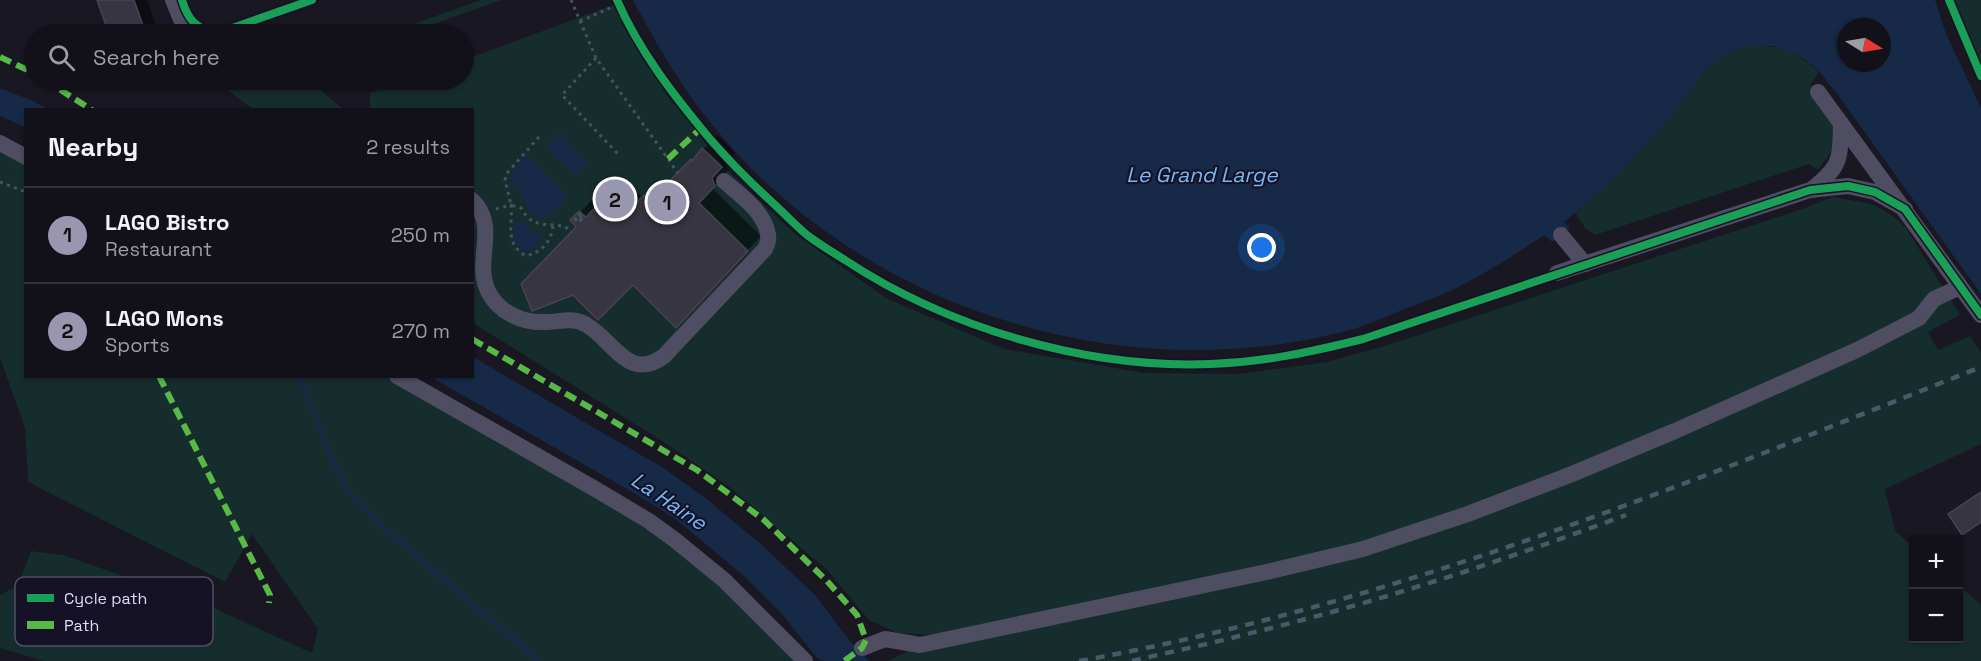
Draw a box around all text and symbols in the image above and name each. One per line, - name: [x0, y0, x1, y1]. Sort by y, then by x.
- north arrow: [1837, 18, 1891, 72]
- search box: [24, 24, 474, 90]
- icon: search: [45, 41, 78, 74]
- text: Search here: [93, 43, 220, 71]
- text: Nearby: [48, 130, 138, 164]
- text: 2 results: [366, 134, 450, 160]
- water label: Le Grand Large: [1126, 161, 1279, 188]
- pin: 2: [596, 176, 634, 222]
- pin: 1: [648, 180, 686, 224]
- text: LAGO Bistro: [105, 208, 229, 236]
- text: 1: [63, 222, 72, 248]
- text: 250 m: [391, 222, 450, 248]
- your location: [1247, 233, 1276, 262]
- text: Restaurant: [105, 236, 212, 262]
- text: LAGO Mons: [105, 304, 224, 332]
- text: 2: [62, 318, 73, 344]
- text: 270 m: [392, 318, 450, 344]
- text: Sports: [105, 332, 170, 358]
- water label: La Haine: [626, 466, 713, 537]
- map controls: [1909, 535, 1963, 643]
- button: +: [1909, 535, 1963, 589]
- legend: [15, 577, 213, 646]
- text: Cycle path: [64, 588, 147, 609]
- button: −: [1909, 589, 1963, 643]
- text: Path: [64, 615, 99, 636]

